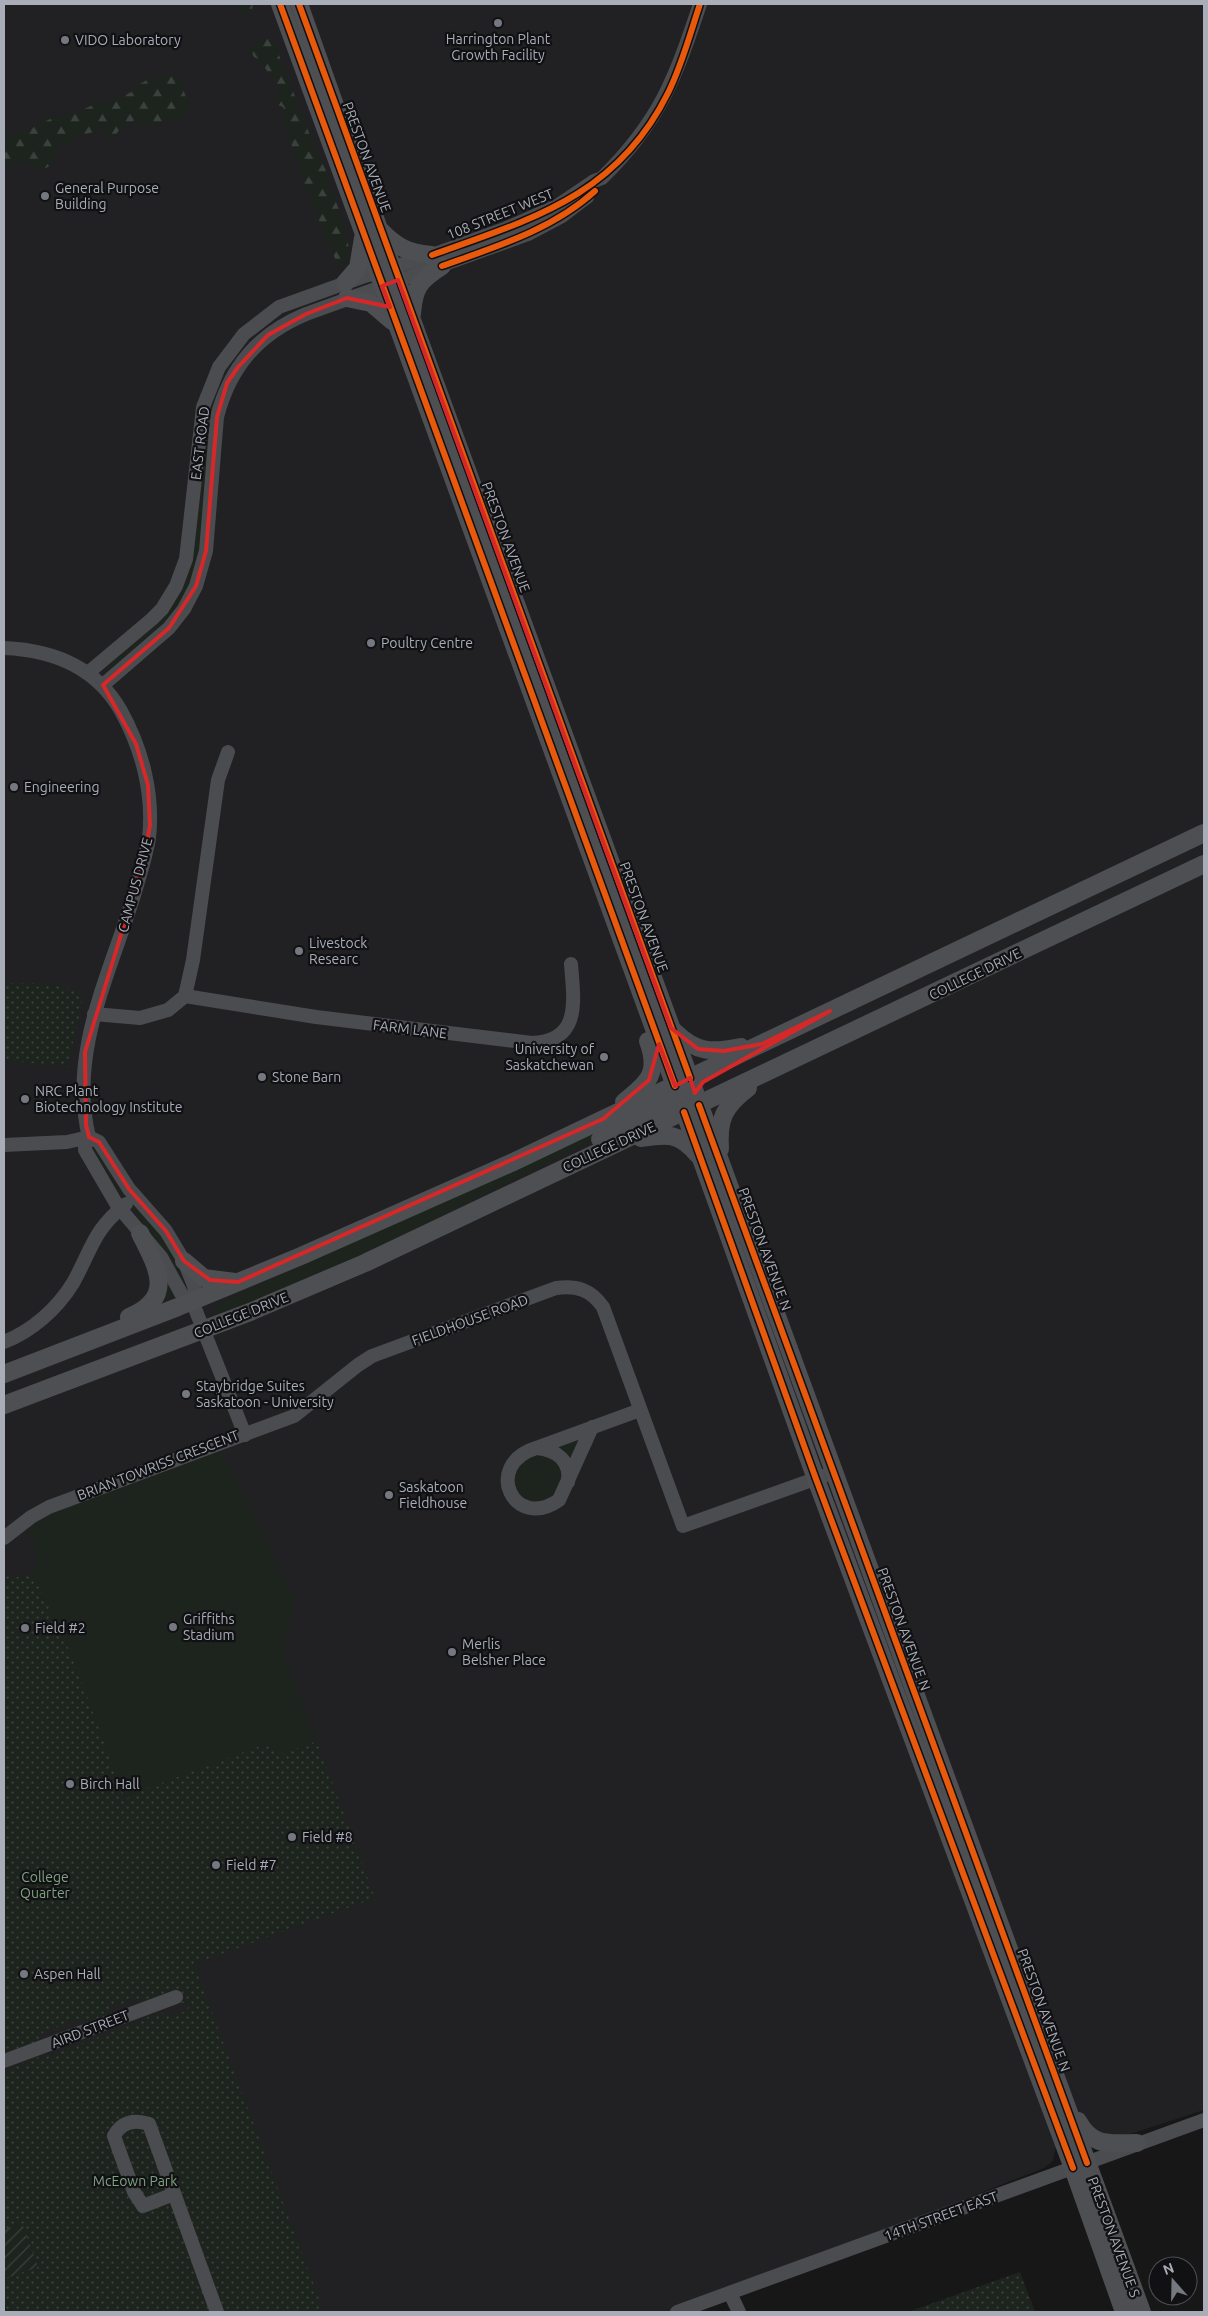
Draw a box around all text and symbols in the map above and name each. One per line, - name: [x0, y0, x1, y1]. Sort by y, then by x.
- marker: Harrington Plant Growth Facility: [492, 17, 504, 29]
- place label: Harrington Plant Growth Facility: [446, 31, 551, 63]
- place label: VIDO Laboratory: [75, 32, 181, 48]
- marker: VIDO Laboratory: [59, 34, 71, 46]
- street label: PRESTON AVENUE: [340, 100, 394, 215]
- place label: General Purpose Building: [55, 180, 159, 212]
- street label: 108 STREET WEST: [444, 185, 556, 243]
- marker: General Purpose Building: [39, 190, 51, 202]
- street label: EAST ROAD: [188, 405, 212, 481]
- street label: PRESTON AVENUE: [479, 480, 533, 595]
- place label: Poultry Centre: [381, 635, 473, 651]
- marker: Poultry Centre: [365, 637, 377, 649]
- place label: Engineering: [24, 779, 100, 795]
- marker: Engineering: [8, 781, 20, 793]
- street label: CAMPUS DRIVE: [115, 836, 155, 934]
- street label: PRESTON AVENUE: [617, 860, 671, 975]
- place label: Livestock Researc: [309, 935, 367, 967]
- marker: Livestock Researc: [293, 945, 305, 957]
- street label: COLLEGE DRIVE: [926, 945, 1024, 1003]
- street label: FARM LANE: [372, 1017, 448, 1041]
- place label: University of Saskatchewan: [505, 1041, 595, 1073]
- marker: University of Saskatchewan: [598, 1051, 610, 1063]
- place label: Stone Barn: [272, 1069, 341, 1085]
- marker: Stone Barn: [256, 1071, 268, 1083]
- place label: NRC Plant Biotechnology Institute: [35, 1083, 182, 1115]
- marker: NRC Plant Biotechnology Institute: [19, 1093, 31, 1105]
- street label: COLLEGE DRIVE: [560, 1118, 658, 1175]
- street label: PRESTON AVENUE N: [735, 1185, 795, 1313]
- street label: COLLEGE DRIVE: [191, 1289, 291, 1341]
- street label: FIELDHOUSE ROAD: [410, 1291, 531, 1349]
- place label: Staybridge Suites Saskatoon - University: [196, 1378, 334, 1410]
- marker: Staybridge Suites Saskatoon - University: [180, 1388, 192, 1400]
- street label: BRIAN TOWRISS CRESCENT: [75, 1427, 241, 1503]
- place label: Saskatoon Fieldhouse: [399, 1479, 467, 1511]
- marker: Saskatoon Fieldhouse: [383, 1489, 395, 1501]
- street label: PRESTON AVENUE N: [874, 1565, 934, 1693]
- place label: Griffiths Stadium: [183, 1611, 235, 1643]
- place label: Field #2: [35, 1620, 86, 1636]
- marker: Griffiths Stadium: [167, 1621, 179, 1633]
- marker: Field #2: [19, 1622, 31, 1634]
- place label: Merlis Belsher Place: [462, 1636, 546, 1668]
- marker: Merlis Belsher Place: [446, 1646, 458, 1658]
- place label: Birch Hall: [80, 1776, 140, 1792]
- marker: Birch Hall: [64, 1778, 76, 1790]
- place label: Field #8: [302, 1829, 353, 1845]
- marker: Field #8: [286, 1831, 298, 1843]
- place label: Field #7: [226, 1857, 277, 1873]
- marker: Field #7: [210, 1859, 222, 1871]
- park label: College Quarter: [20, 1869, 71, 1901]
- street label: PRESTON AVENUE N: [1014, 1946, 1074, 2074]
- place label: Aspen Hall: [34, 1966, 101, 1982]
- marker: Aspen Hall: [18, 1968, 30, 1980]
- street label: AIRD STREET: [49, 2007, 131, 2051]
- park label: McEown Park: [93, 2173, 177, 2189]
- street label: PRESTON AVENUE S: [1085, 2175, 1143, 2299]
- street label: 14TH STREET EAST: [882, 2188, 1000, 2244]
- north arrow: [1148, 2256, 1198, 2306]
- text: N: [1161, 2259, 1176, 2278]

